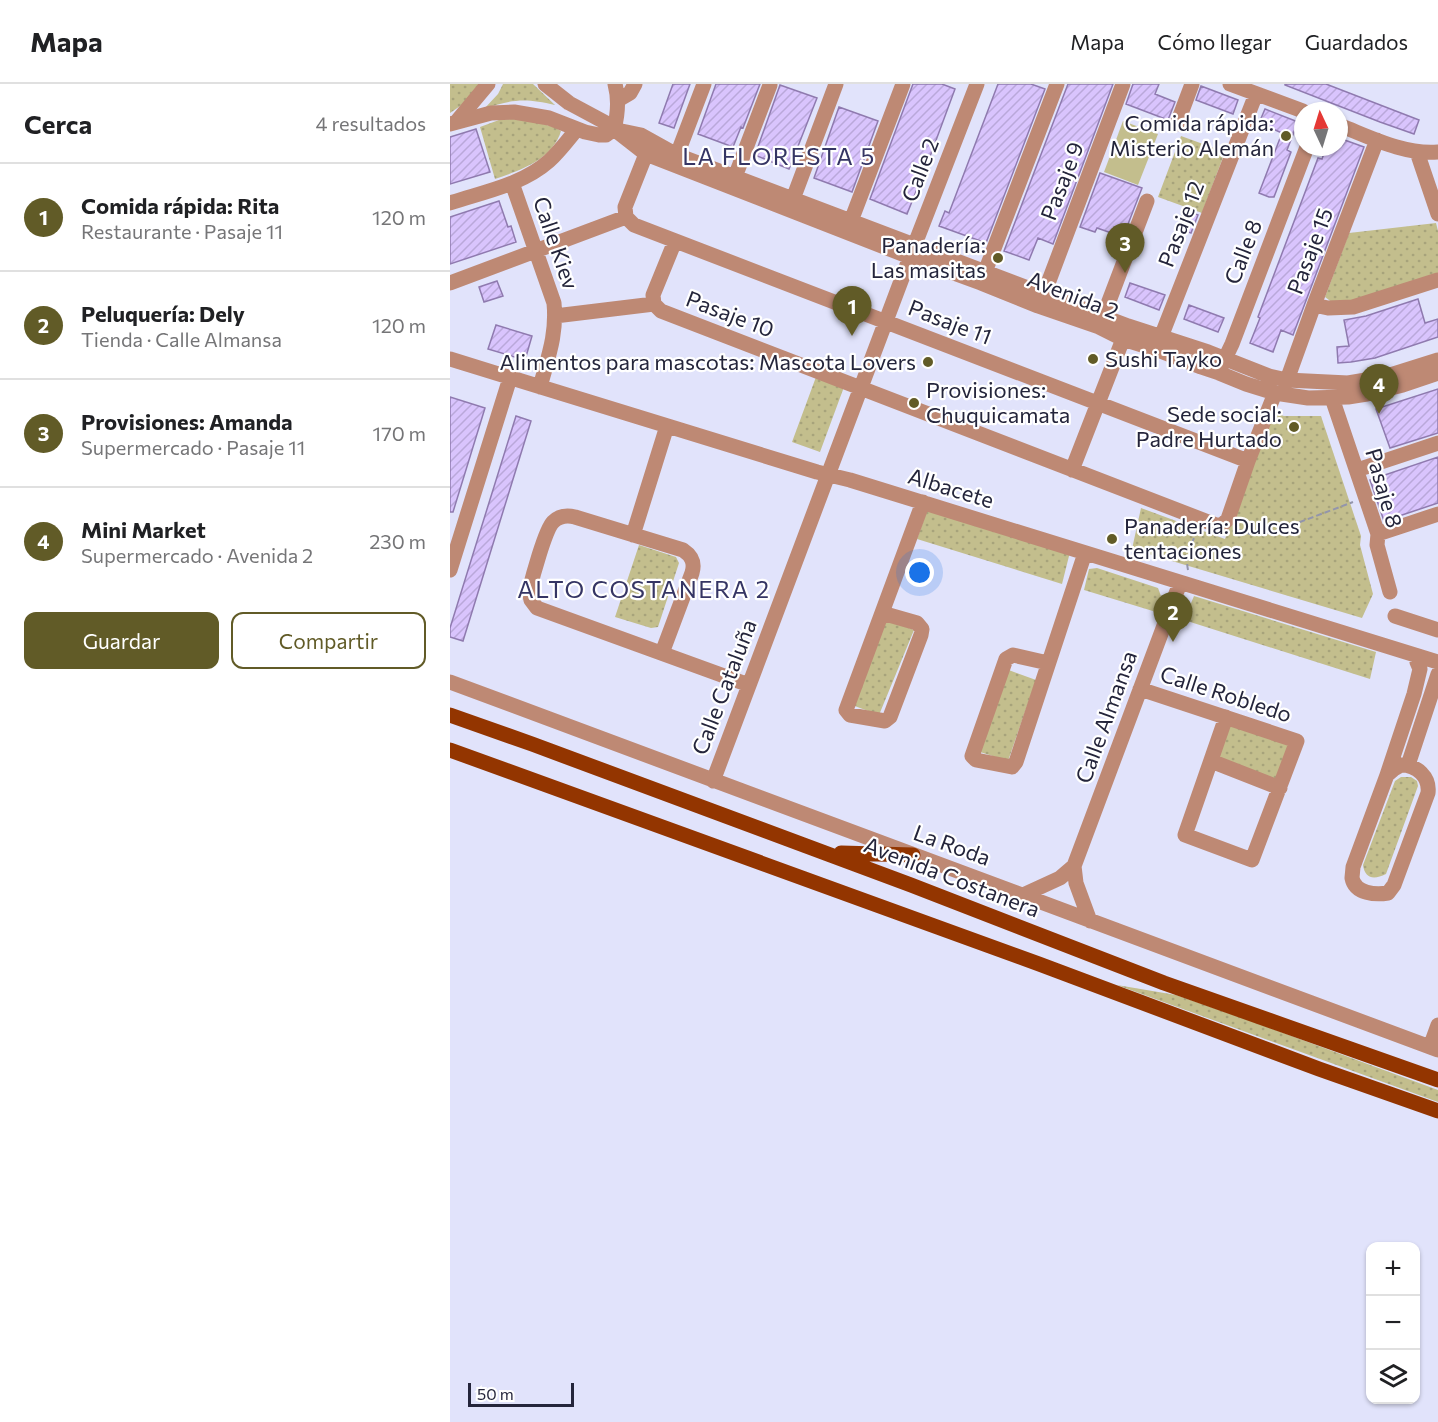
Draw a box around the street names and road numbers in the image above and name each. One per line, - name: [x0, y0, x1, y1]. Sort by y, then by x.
- street label: Calle 2: [895, 134, 944, 205]
- street label: Pasaje 9: [1034, 138, 1089, 224]
- street label: Pasaje 12: [1152, 177, 1209, 271]
- street label: Calle Kiev: [528, 193, 585, 293]
- street label: Pasaje 15: [1281, 204, 1338, 298]
- street label: Calle 8: [1218, 216, 1267, 288]
- street label: Avenida 2: [1024, 265, 1123, 324]
- street label: Pasaje 10: [682, 284, 778, 343]
- street label: Pasaje 11: [905, 293, 996, 350]
- street label: Pasaje 8: [1360, 445, 1409, 531]
- street label: Albacete: [905, 462, 997, 513]
- street label: Calle Cataluña: [685, 615, 762, 758]
- street label: Calle Almansa: [1069, 647, 1142, 787]
- street label: Calle Robledo: [1157, 660, 1295, 728]
- street label: La Roda: [910, 818, 994, 871]
- street label: Avenida Costanera: [860, 831, 1044, 923]

